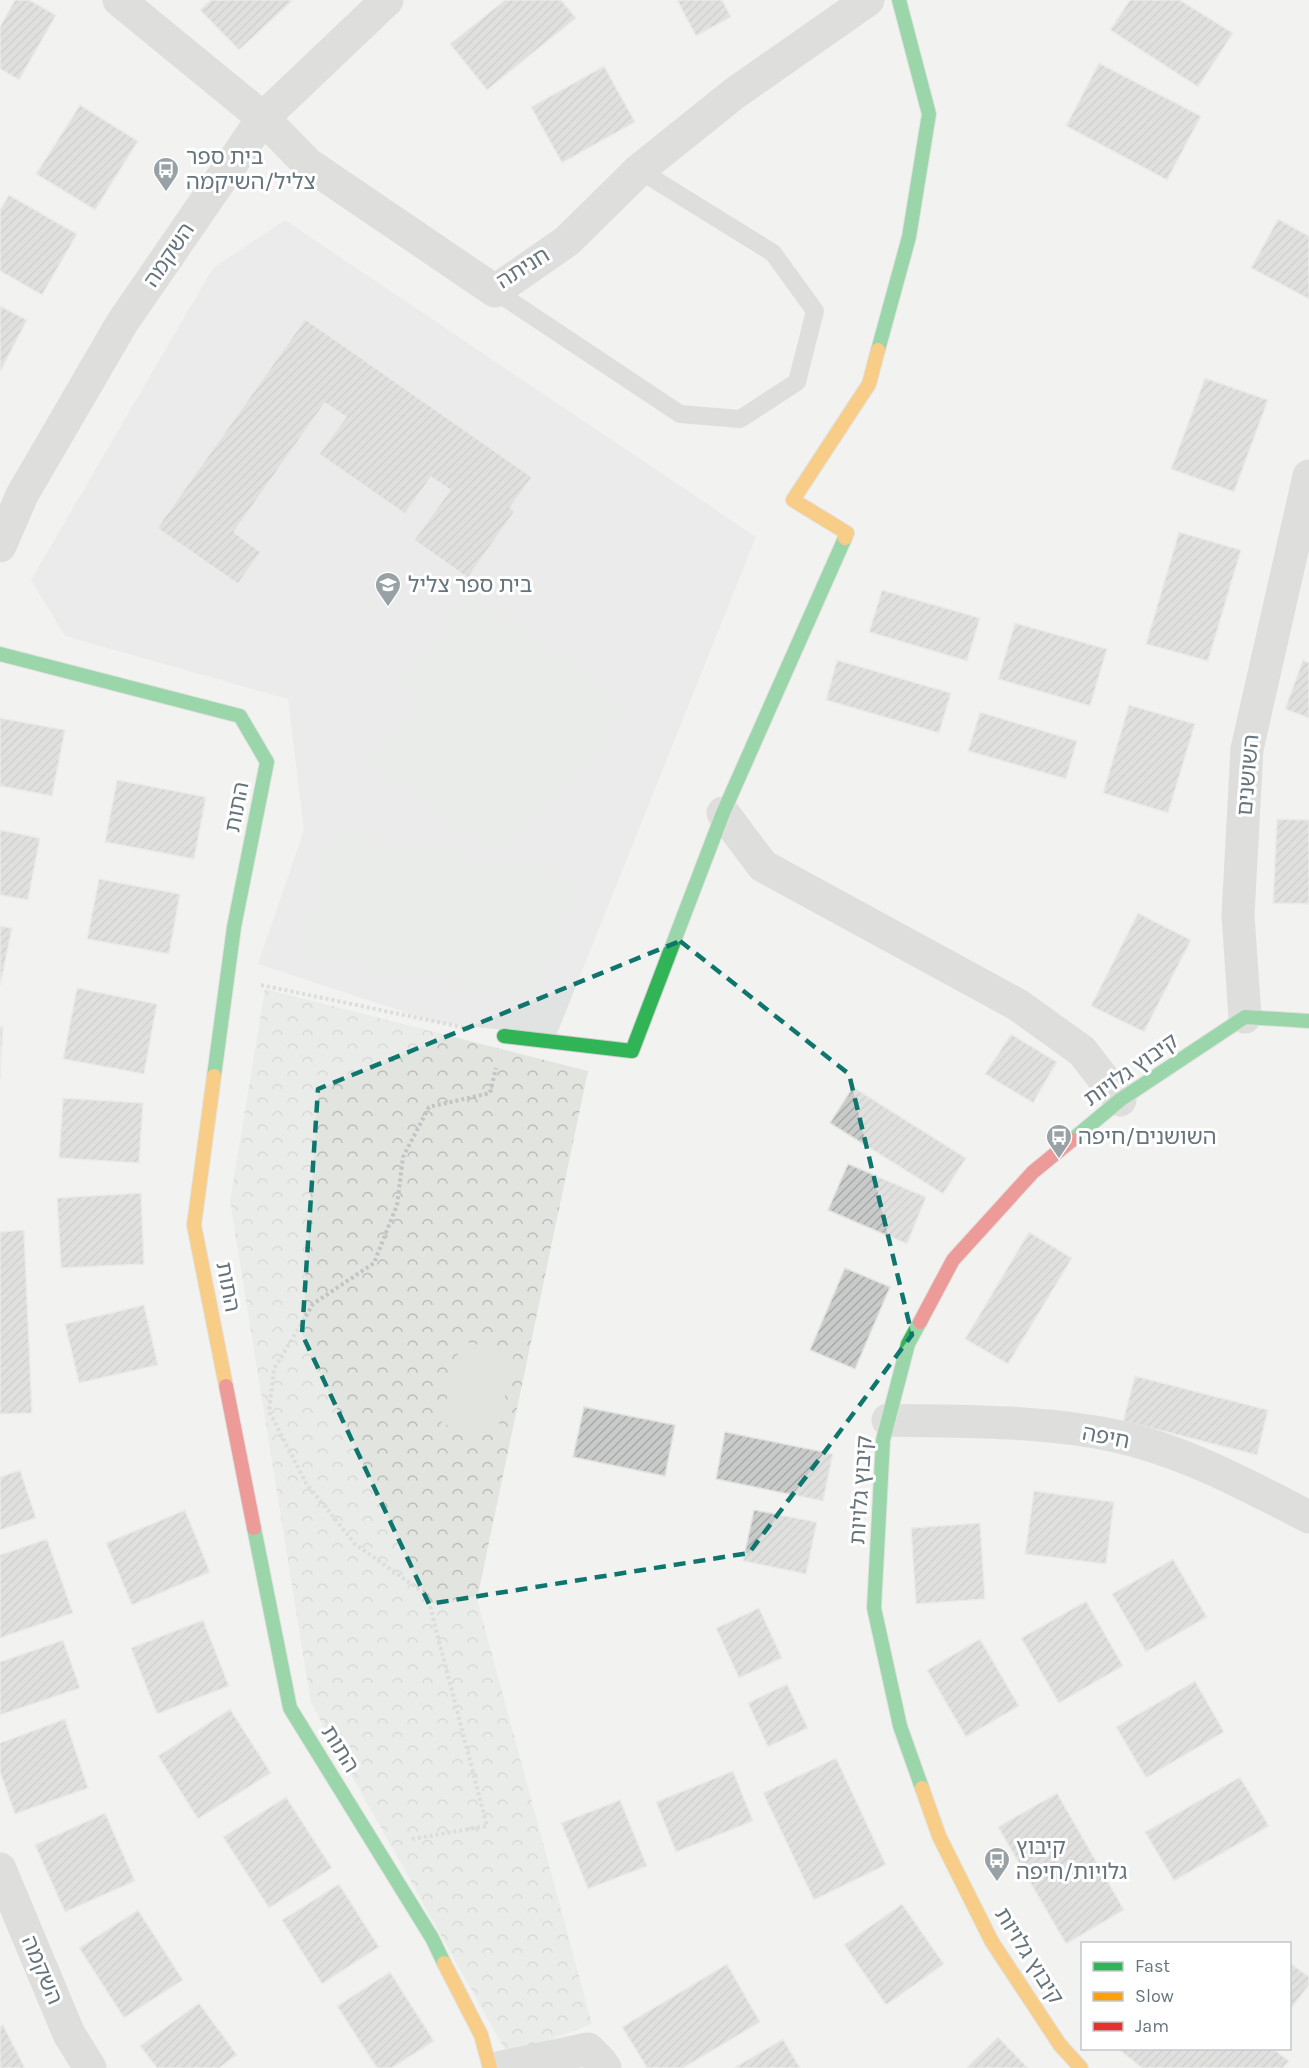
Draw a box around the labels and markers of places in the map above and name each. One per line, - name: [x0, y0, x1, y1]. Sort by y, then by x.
- place label: בית ספר צליל/השיקמה: [186, 144, 316, 195]
- bus stop icon: בית ספר צליל/השיקמה: [151, 155, 181, 193]
- school or university icon: בית ספר צליל: [373, 570, 403, 608]
- place label: בית ספר צליל: [408, 572, 532, 598]
- bus stop icon: השושנים/חיפה: [1044, 1122, 1074, 1160]
- place label: השושנים/חיפה: [1078, 1124, 1217, 1150]
- place label: קיבוץ גלויות/חיפה: [1016, 1834, 1127, 1885]
- bus stop icon: קיבוץ גלויות/חיפה: [982, 1845, 1012, 1883]

